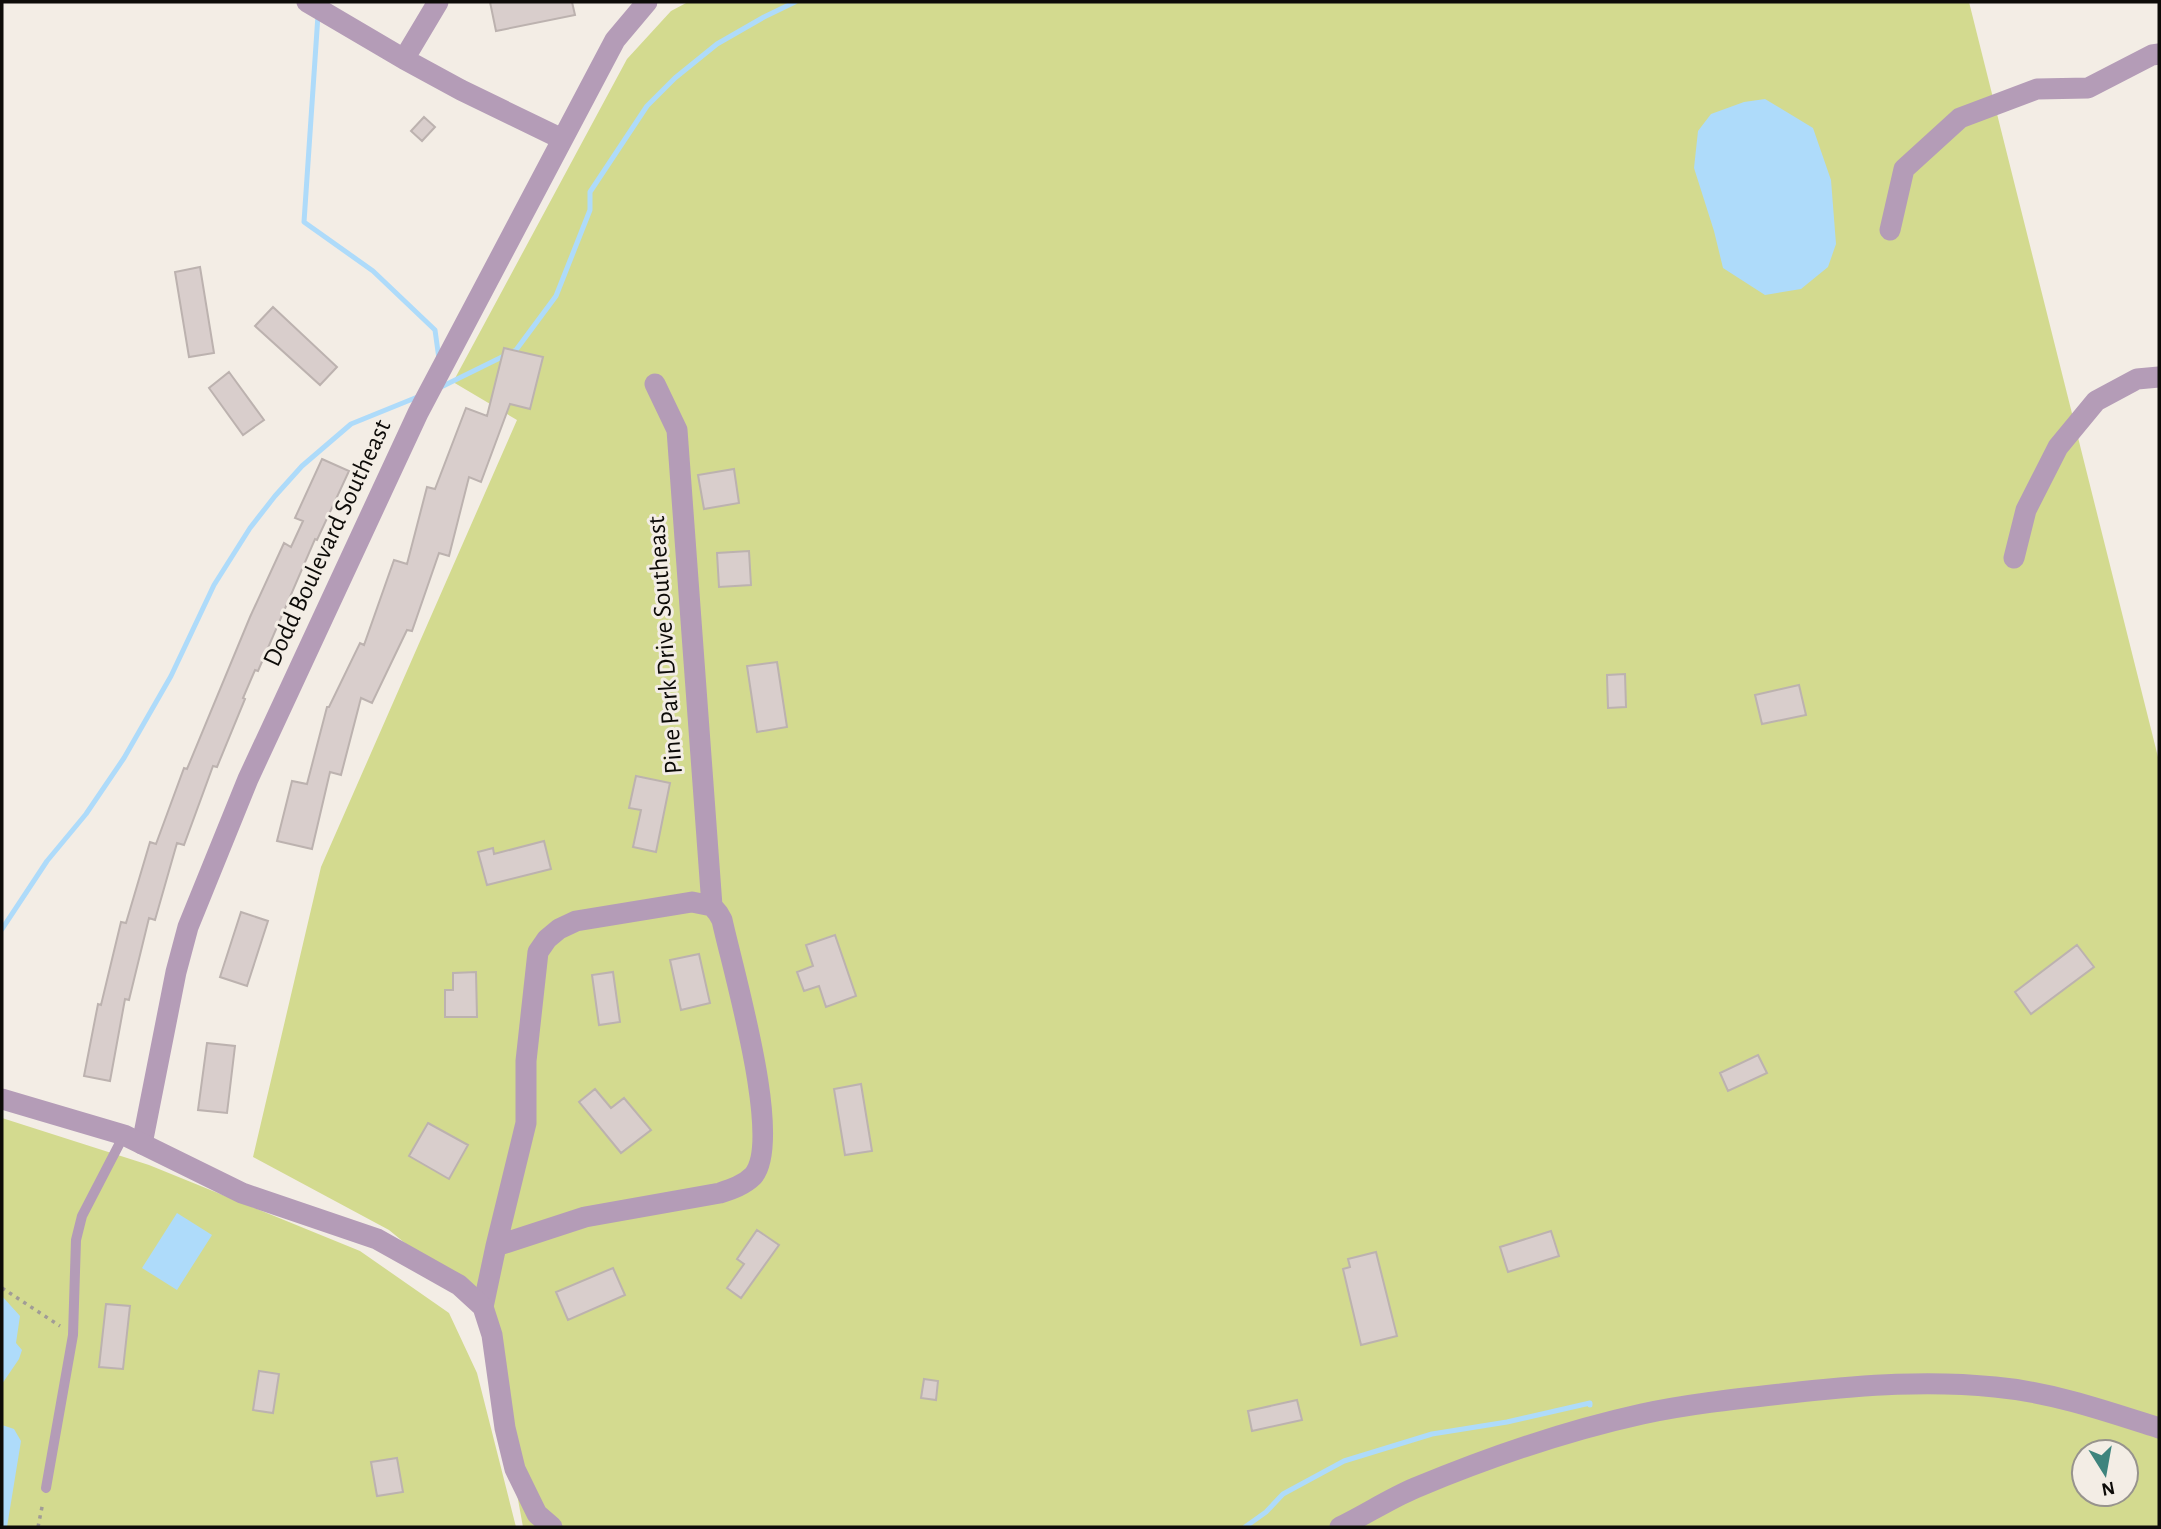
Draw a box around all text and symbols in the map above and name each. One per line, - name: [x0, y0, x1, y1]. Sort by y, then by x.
- street label: Dodd Boulevard Southeast: [258, 416, 396, 670]
- street label: Pine Park Drive Southeast: [643, 515, 687, 775]
- north arrow: [2070, 1438, 2140, 1508]
- text: N: [2100, 1478, 2116, 1499]

